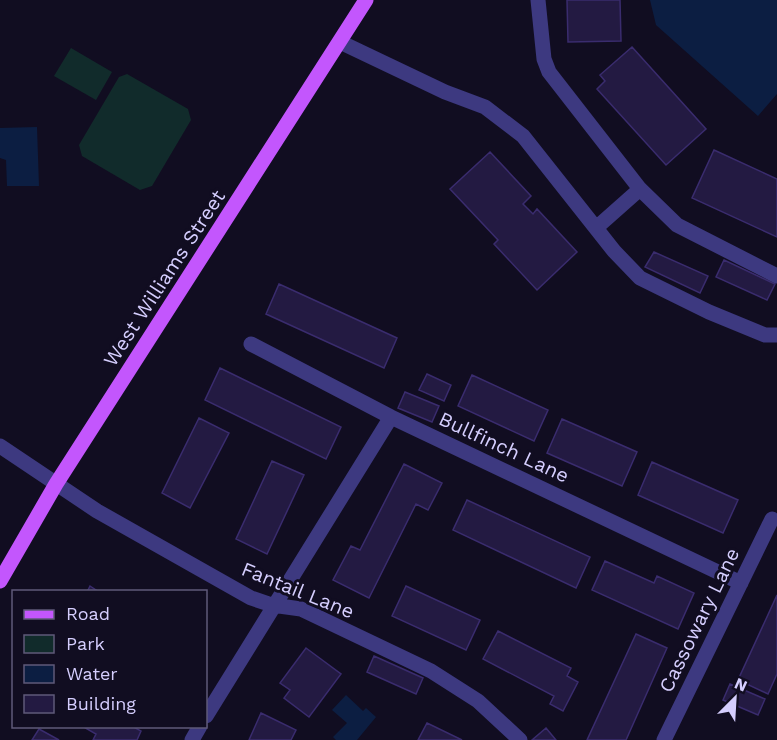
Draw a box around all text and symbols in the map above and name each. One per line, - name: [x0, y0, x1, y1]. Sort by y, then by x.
- street label: West Williams Street: [98, 185, 230, 371]
- street label: Bullfinch Lane: [435, 406, 573, 488]
- street label: Cassowary Lane: [654, 544, 744, 696]
- street label: Fantail Lane: [238, 557, 358, 623]
- legend: [12, 590, 207, 728]
- text: Road: [66, 603, 110, 624]
- text: Park: [66, 633, 105, 654]
- text: Water: [66, 663, 118, 684]
- north arrow: [705, 668, 765, 728]
- text: N: [732, 674, 750, 696]
- text: Building: [66, 693, 136, 714]

